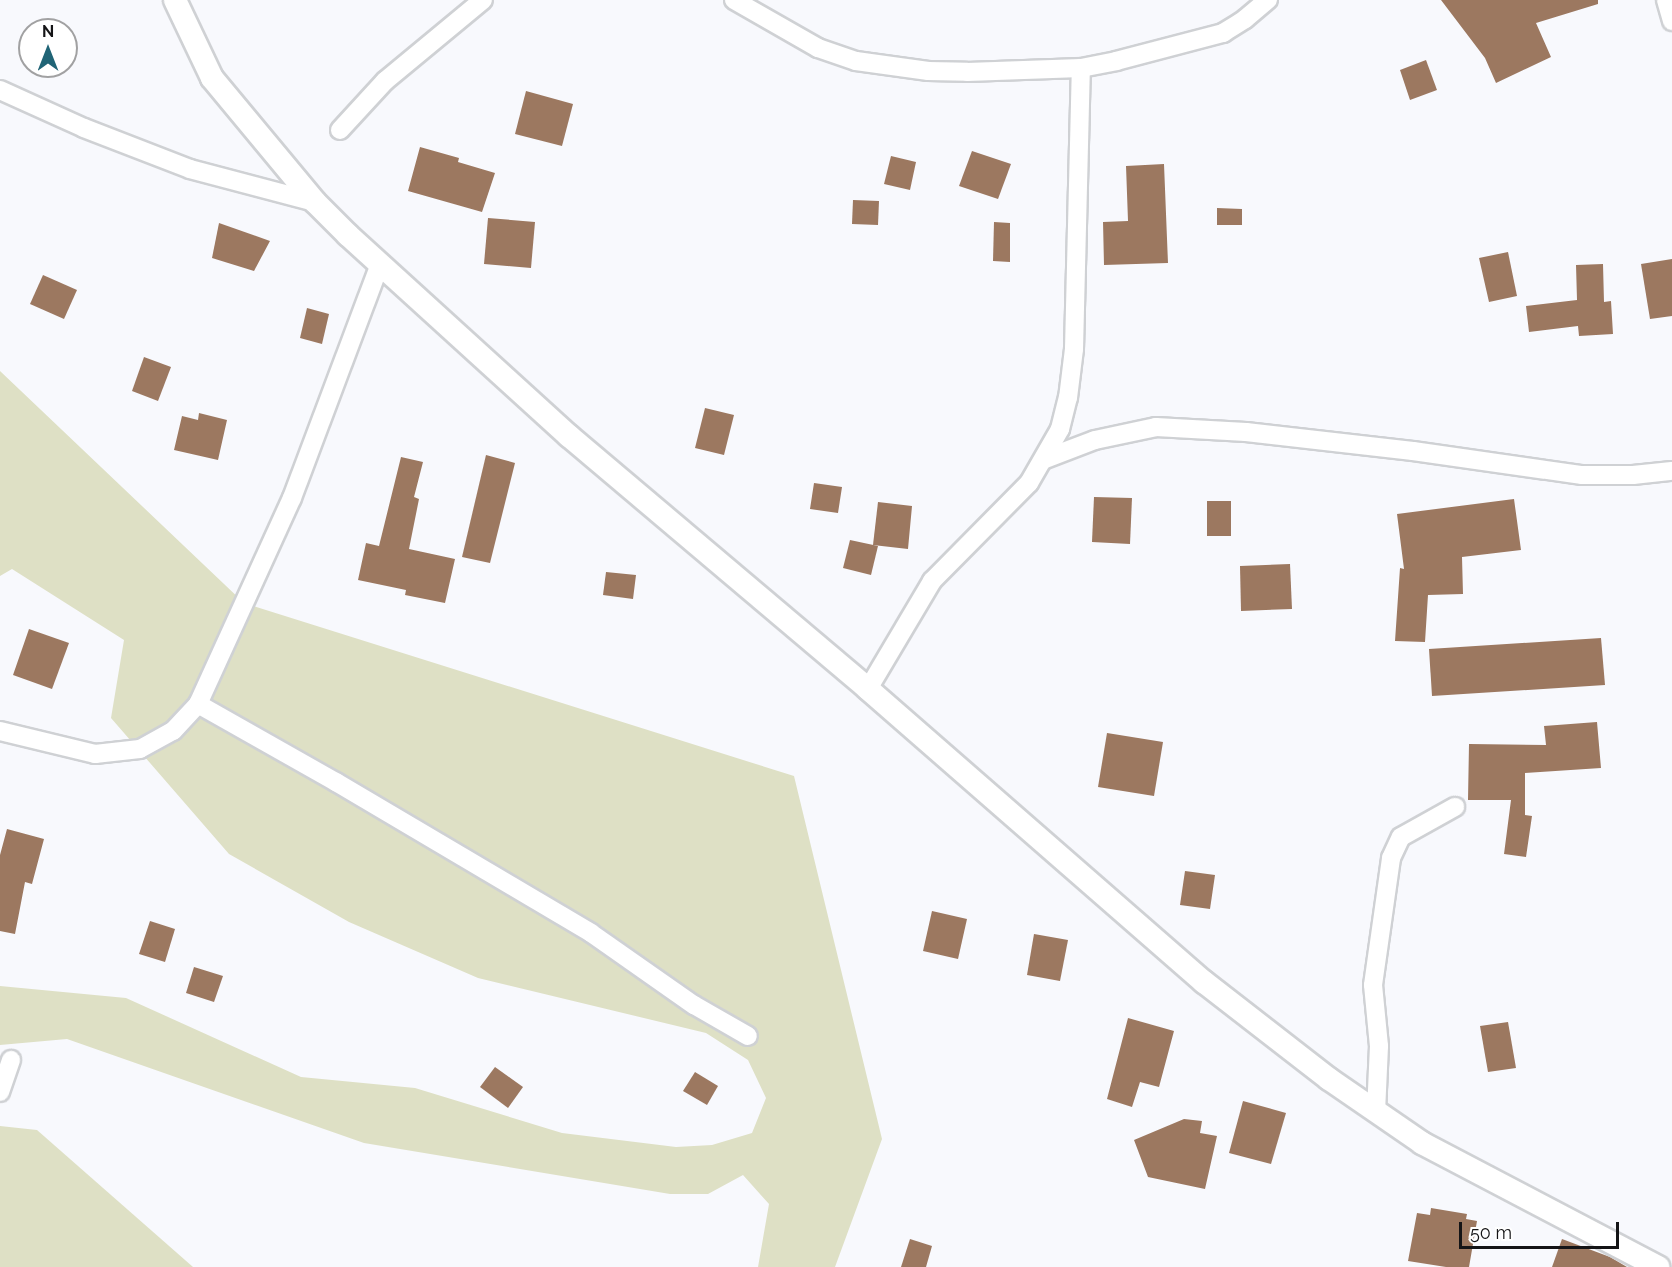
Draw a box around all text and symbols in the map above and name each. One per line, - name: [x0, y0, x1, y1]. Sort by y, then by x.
- north arrow: [18, 18, 78, 78]
- text: N: [42, 22, 54, 41]
- scale bar: [1462, 1210, 1622, 1248]
- text: 50 m: [1470, 1222, 1512, 1243]

